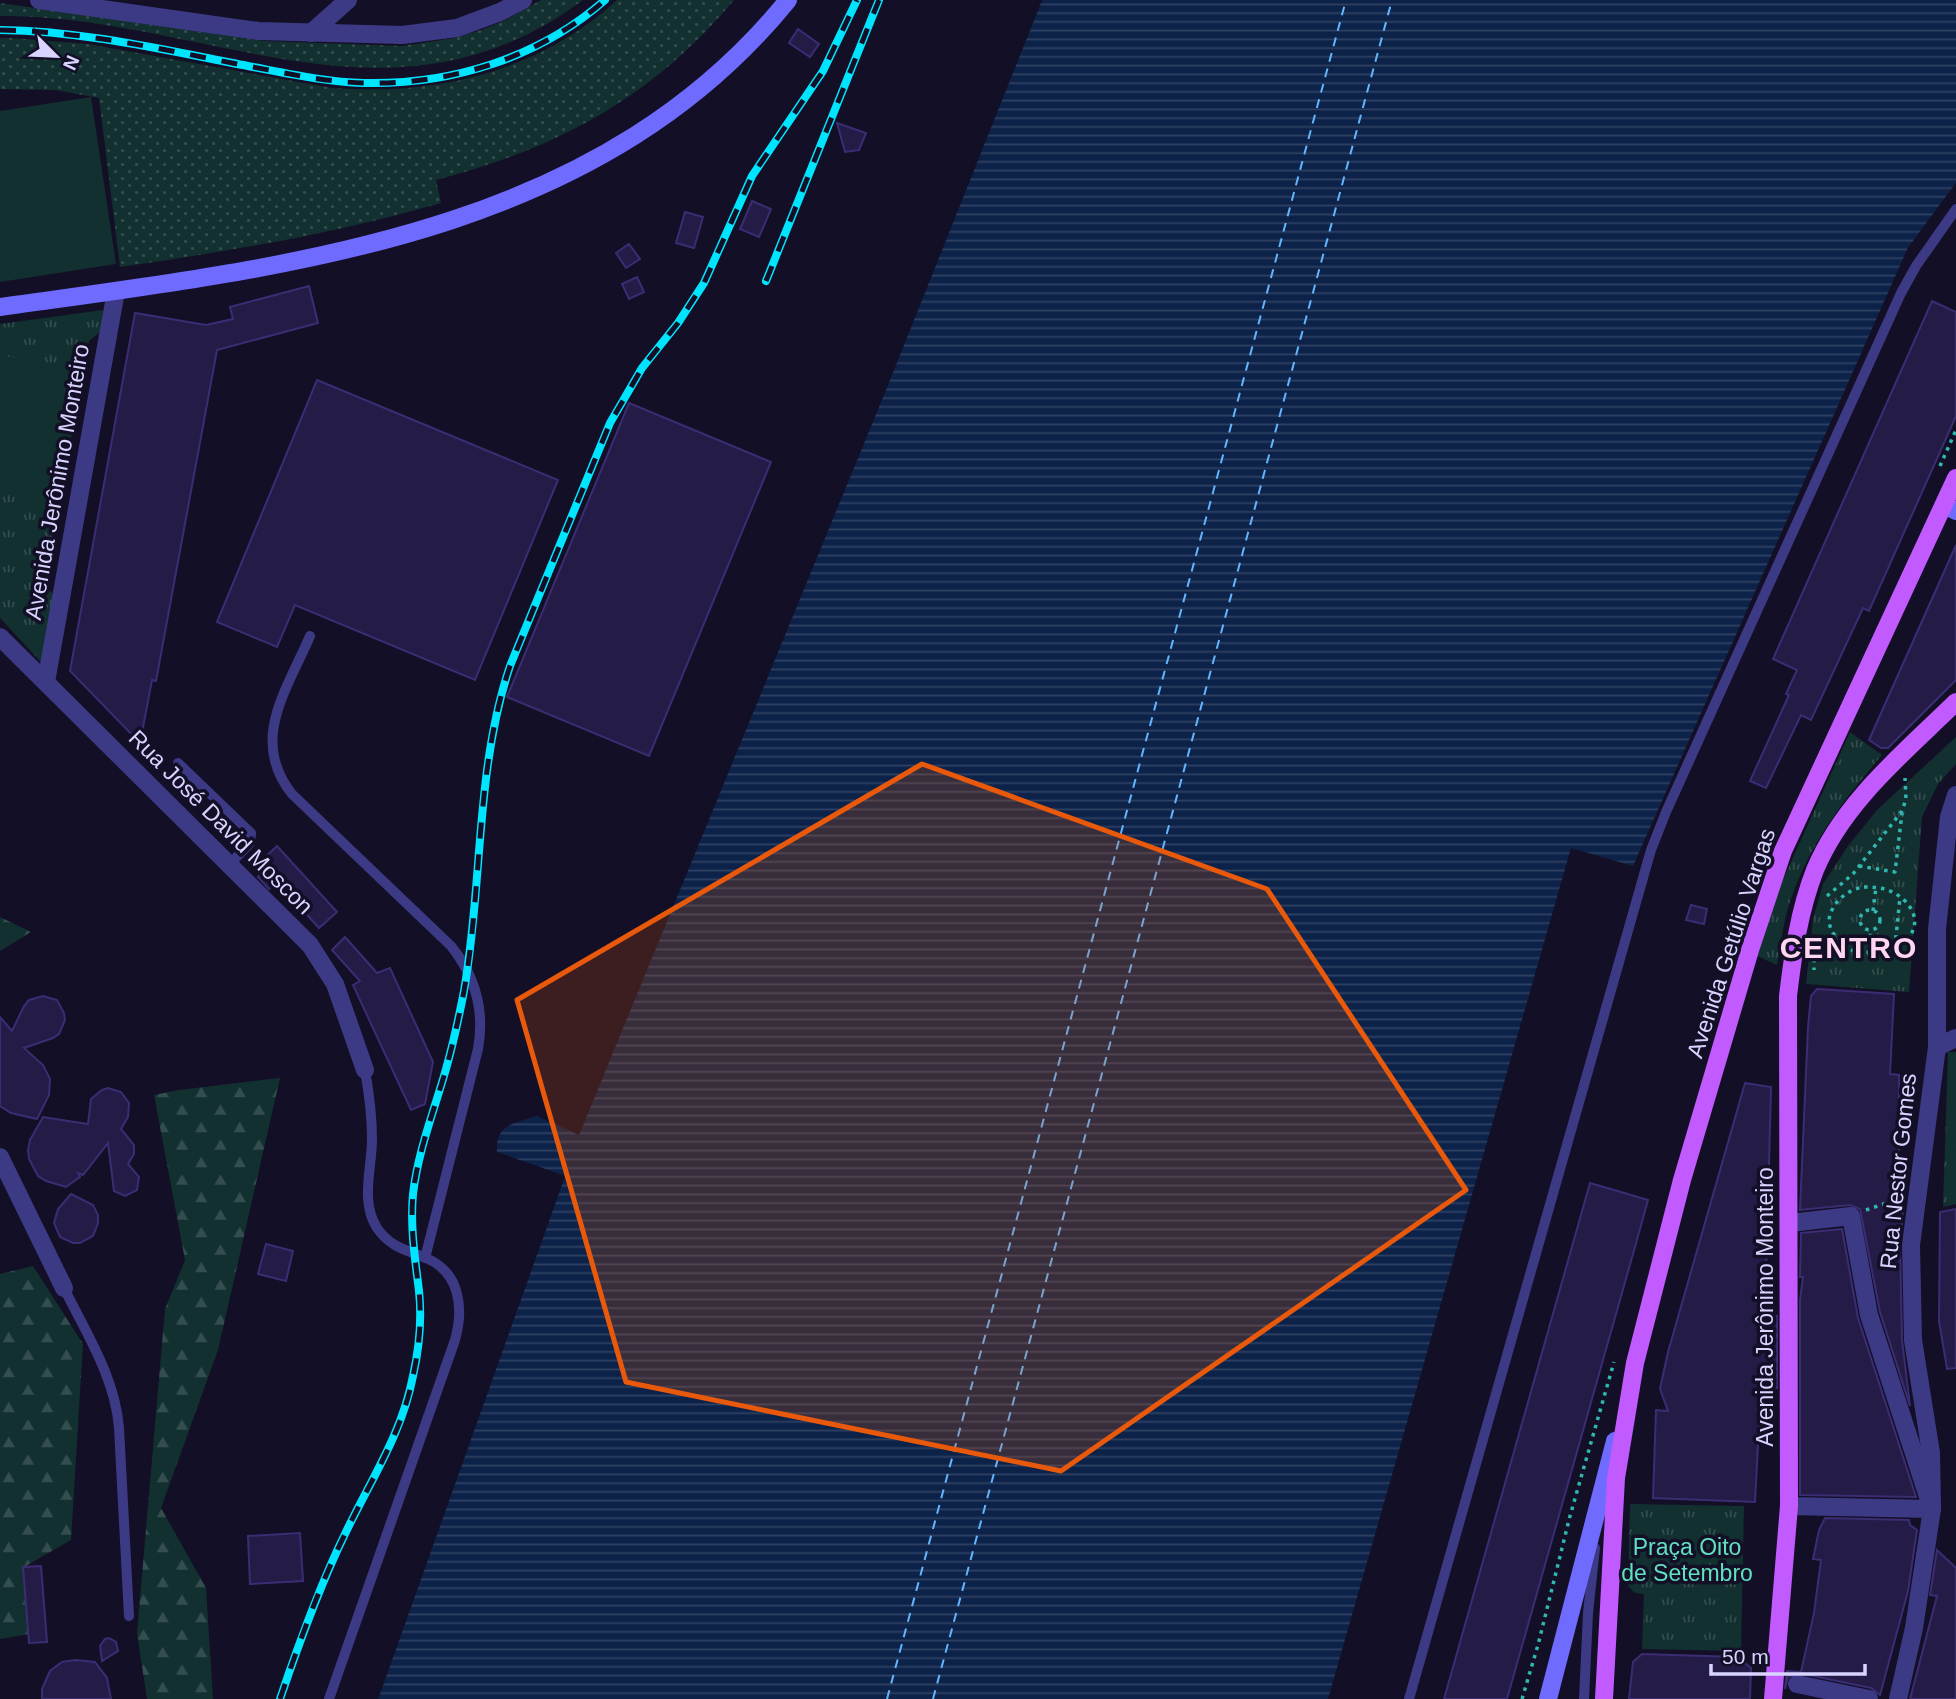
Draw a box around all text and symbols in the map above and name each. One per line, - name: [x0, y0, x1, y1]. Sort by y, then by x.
- north arrow: [21, 21, 91, 91]
- text: N: [59, 52, 83, 73]
- street label: Avenida Jerônimo Monteiro: [20, 342, 94, 622]
- street label: Rua José David Moscon: [124, 725, 318, 919]
- street label: Avenida Getúlio Vargas: [1682, 825, 1780, 1061]
- district label: CENTRO: [1780, 931, 1918, 964]
- street label: Rua Nestor Gomes: [1875, 1072, 1921, 1270]
- street label: Avenida Jerônimo Monteiro: [1752, 1167, 1778, 1447]
- park label: Praça Oito de Setembro: [1621, 1534, 1753, 1586]
- scale bar: [1711, 1632, 1865, 1676]
- text: 50 m: [1722, 1645, 1769, 1668]

